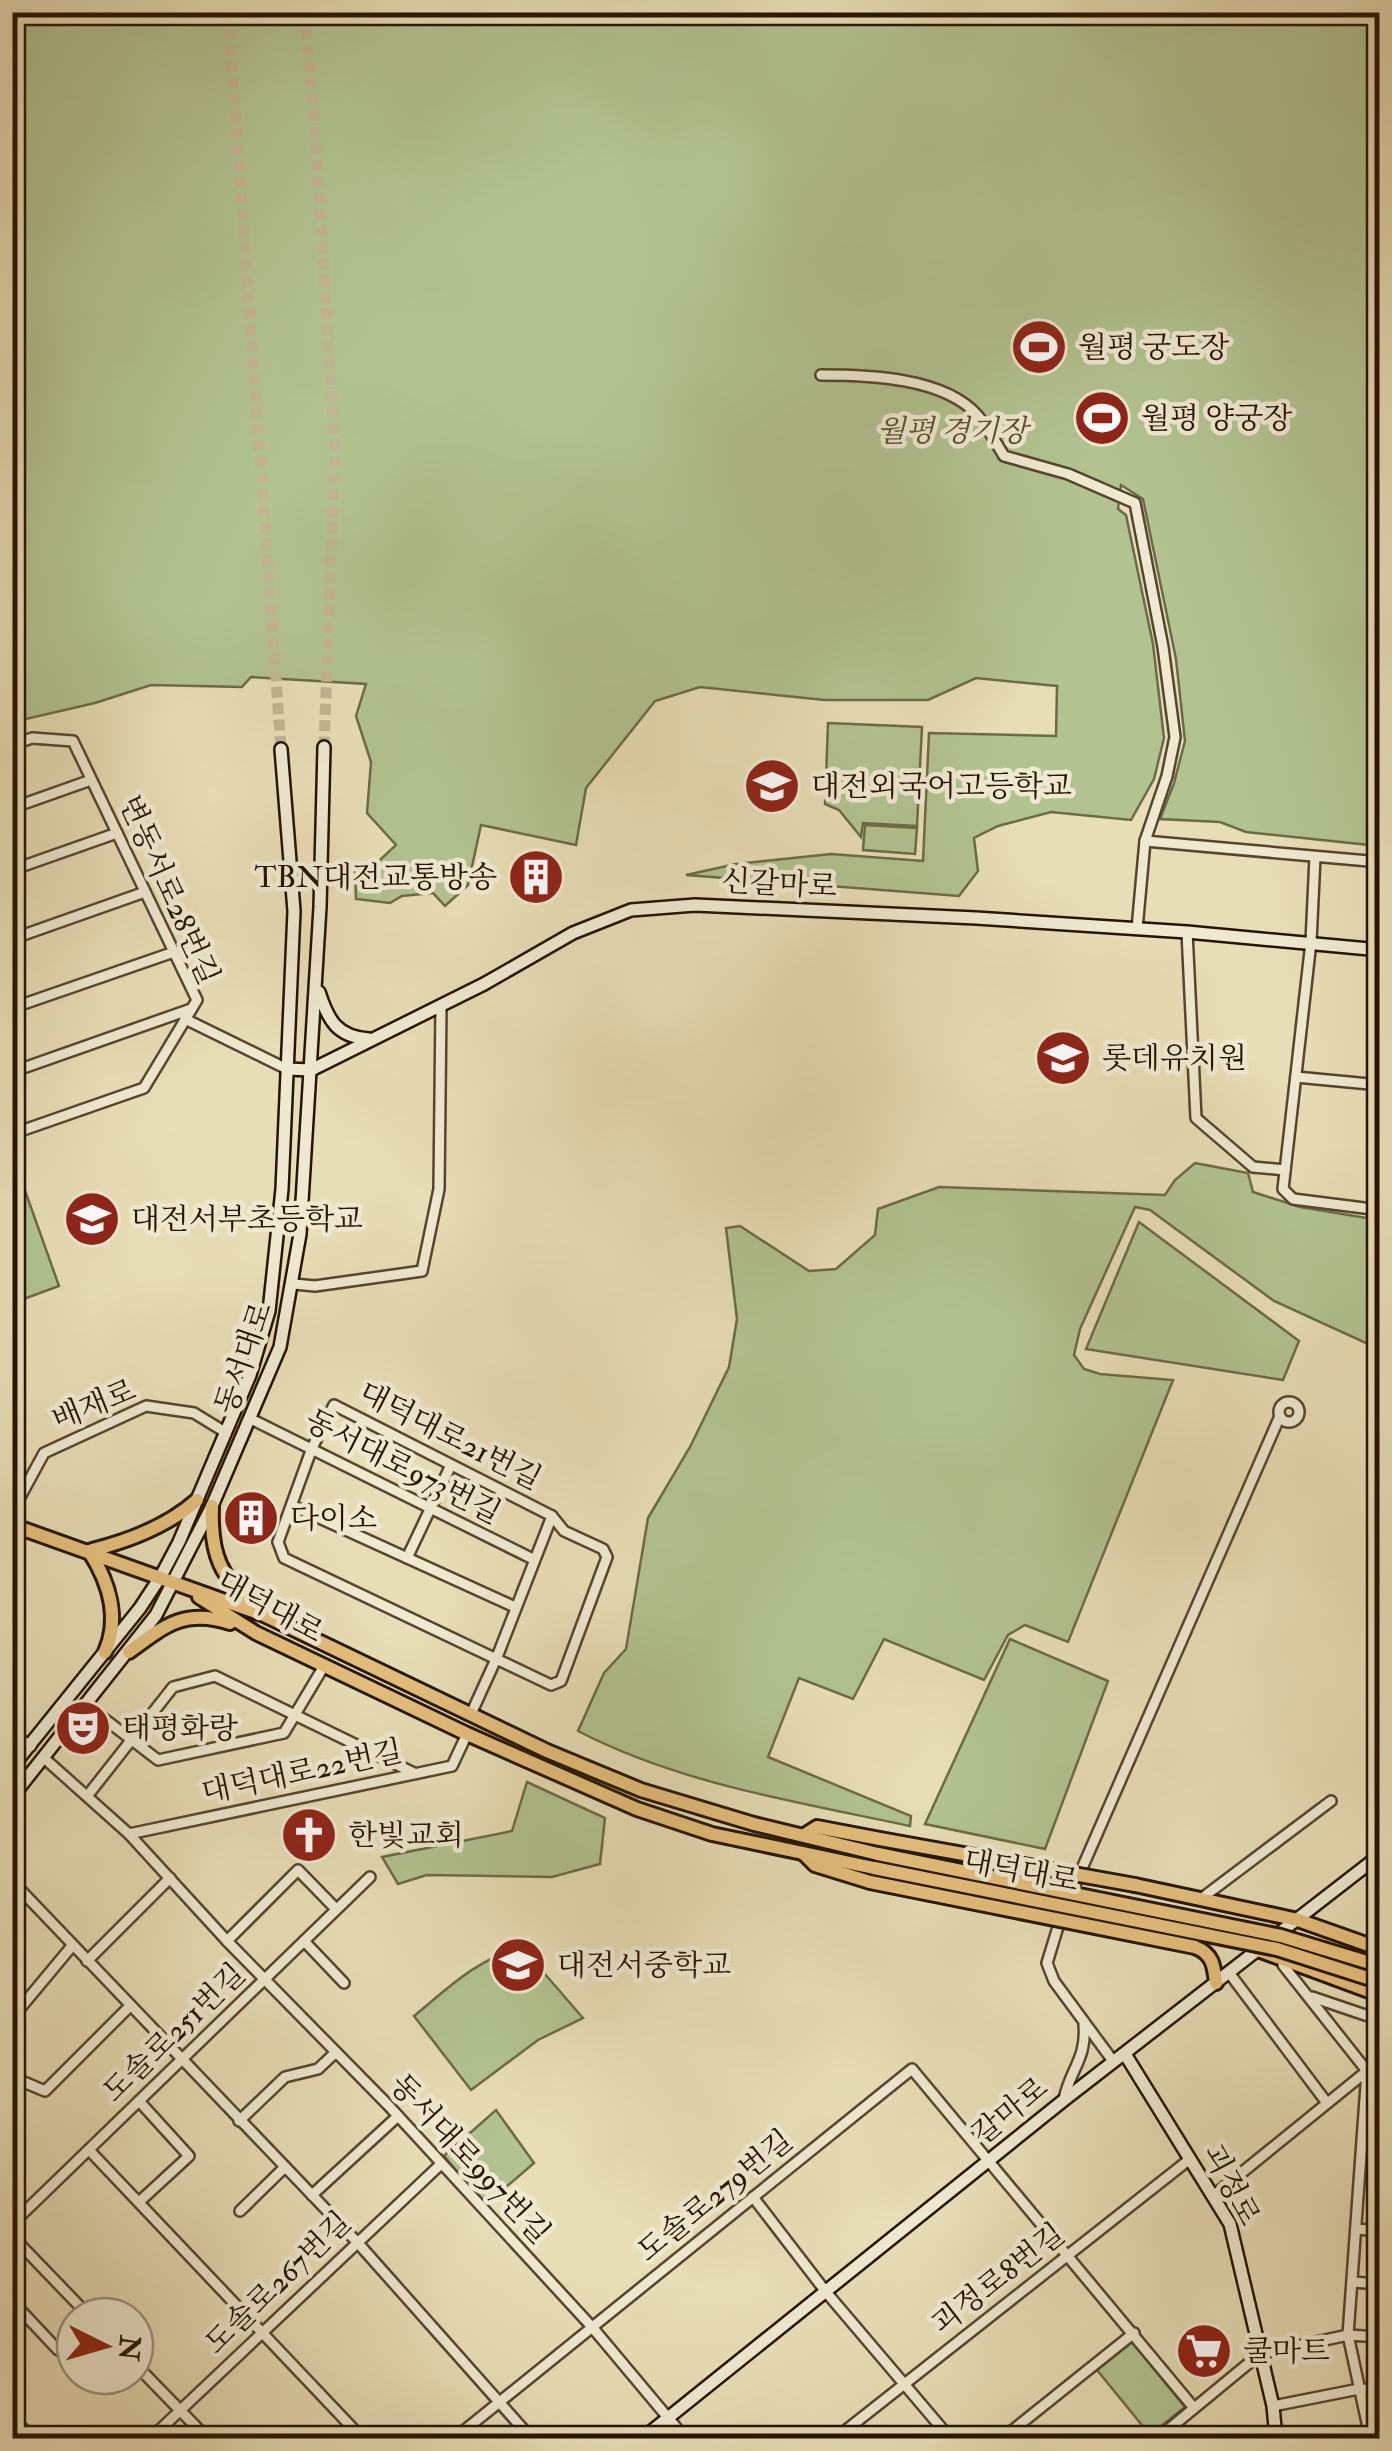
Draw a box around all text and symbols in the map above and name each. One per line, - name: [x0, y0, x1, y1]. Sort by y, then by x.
- sports icon: 월평 궁도장: [1009, 317, 1069, 377]
- place label: 월평 궁도장: [1078, 329, 1229, 366]
- sports icon: 월평 양궁장: [1072, 388, 1132, 448]
- place label: 월평 양궁장: [1141, 400, 1292, 437]
- park label: 월평 경기장: [876, 413, 1032, 450]
- school or university icon: 대전외국어고등학교: [742, 756, 802, 816]
- place label: 대전외국어고등학교: [811, 768, 1072, 805]
- street label: 변동서로28번길: [111, 790, 227, 990]
- building icon: TBN대전교통방송: [506, 847, 566, 907]
- place label: TBN대전교통방송: [254, 859, 497, 896]
- street label: 신갈마로: [720, 862, 838, 906]
- school or university icon: 롯데유치원: [1033, 1028, 1093, 1088]
- place label: 롯데유치원: [1102, 1040, 1247, 1077]
- school or university icon: 대전서부초등학교: [62, 1189, 122, 1249]
- place label: 대전서부초등학교: [131, 1201, 363, 1238]
- street label: 동서대로: [208, 1297, 280, 1419]
- street label: 배재로: [47, 1372, 141, 1438]
- street label: 대덕대로21번길: [353, 1374, 547, 1498]
- street label: 동서대로973번길: [299, 1402, 507, 1532]
- building icon: 다이소: [221, 1488, 281, 1548]
- place label: 다이소: [290, 1500, 377, 1537]
- street label: 대덕대로: [210, 1563, 330, 1651]
- theatre icon: 태평화랑: [53, 1698, 113, 1758]
- place label: 태평화랑: [122, 1710, 238, 1747]
- street label: 대덕대로22번길: [198, 1733, 406, 1811]
- church icon: 한빛교회: [279, 1805, 339, 1865]
- place label: 한빛교회: [348, 1817, 464, 1854]
- street label: 대덕대로: [961, 1842, 1081, 1900]
- school or university icon: 대전서중학교: [488, 1935, 548, 1995]
- place label: 대전서중학교: [557, 1947, 731, 1984]
- street label: 도솔로251번길: [95, 1956, 253, 2110]
- street label: 동서대로997번길: [382, 2067, 558, 2251]
- street label: 갈마로: [965, 2069, 1055, 2153]
- street label: 도솔로279번길: [630, 2122, 800, 2270]
- street label: 괴정로: [1194, 2138, 1268, 2232]
- street label: 도솔로267번길: [197, 2204, 359, 2362]
- street label: 괴정로8번길: [924, 2215, 1072, 2343]
- north arrow: [55, 2296, 155, 2396]
- supermarket icon: 쿨마트: [1174, 2321, 1234, 2381]
- text: N: [110, 2333, 147, 2363]
- place label: 쿨마트: [1243, 2333, 1330, 2370]

